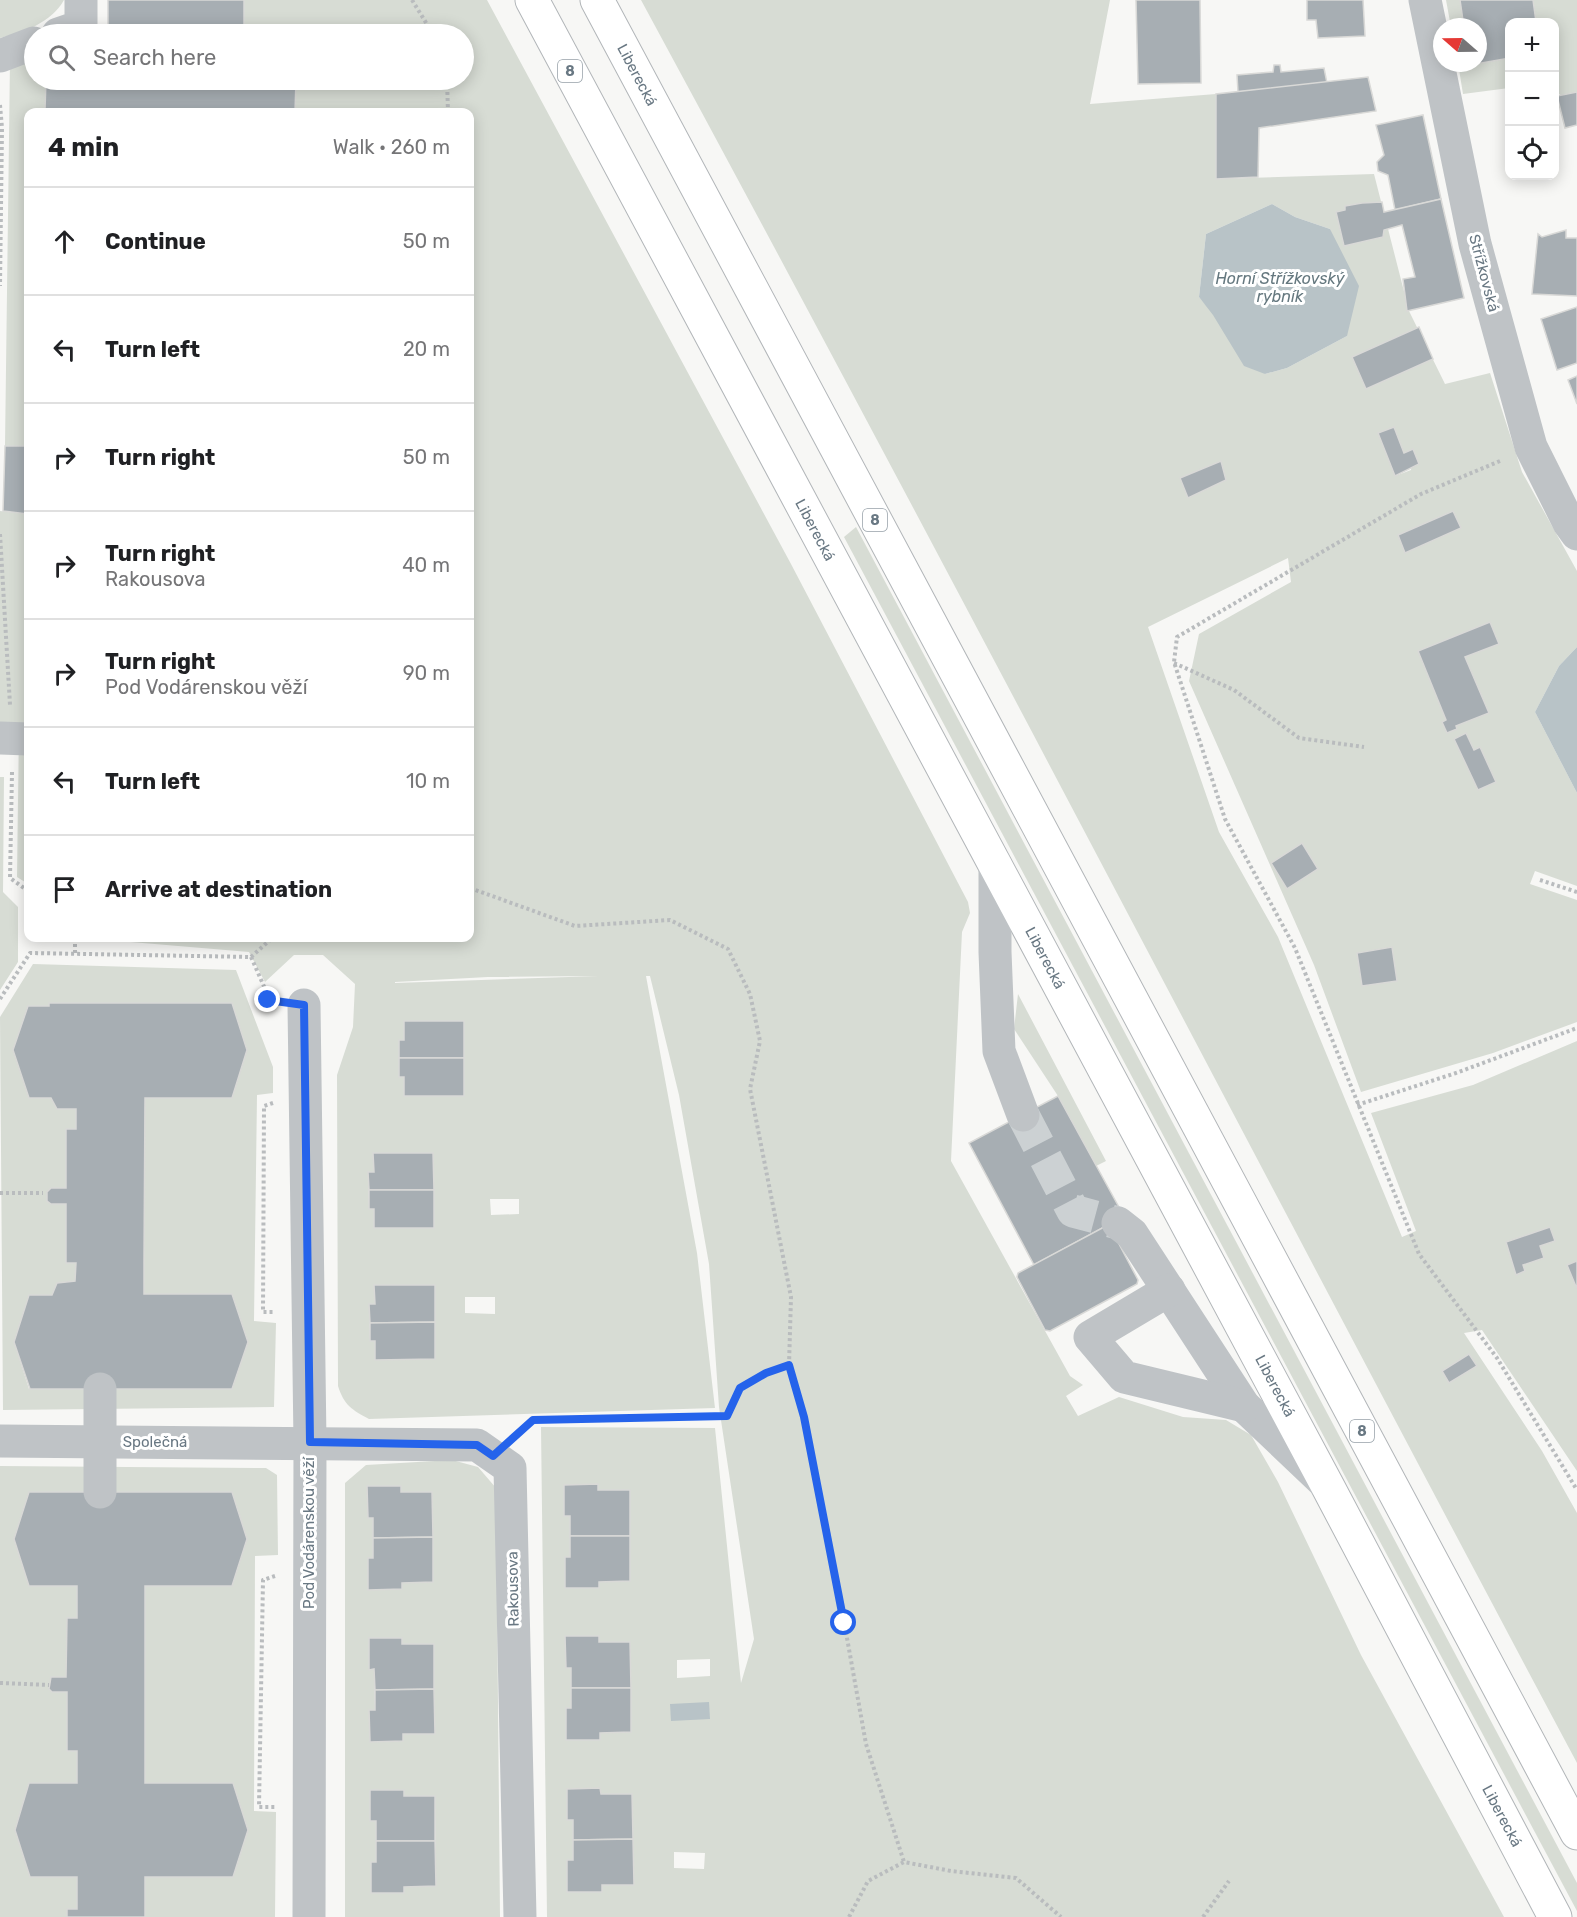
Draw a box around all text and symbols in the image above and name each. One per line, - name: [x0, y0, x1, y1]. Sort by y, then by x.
- north arrow: [1433, 18, 1487, 72]
- map controls: [1505, 18, 1559, 180]
- button: +: [1505, 18, 1559, 72]
- search box: [24, 24, 474, 90]
- icon: search: [45, 41, 78, 74]
- street label: Liberecká: [613, 41, 661, 109]
- text: Search here: [93, 44, 216, 71]
- road number: 8: [558, 60, 582, 82]
- button: −: [1505, 72, 1559, 126]
- button: locate: [1505, 126, 1559, 180]
- text: 4 min: [48, 132, 119, 163]
- text: Walk · 260 m: [333, 135, 450, 159]
- icon: ahead: [48, 225, 81, 258]
- text: Continue: [105, 228, 206, 255]
- text: 50 m: [403, 229, 450, 253]
- street label: Střížkovská: [1465, 232, 1503, 314]
- water label: Horní Střížkovský rybník: [1215, 269, 1346, 306]
- icon: left: [48, 333, 81, 366]
- text: Turn left: [105, 336, 200, 363]
- text: 20 m: [403, 337, 450, 361]
- icon: right: [48, 441, 81, 474]
- text: Turn right: [105, 444, 215, 471]
- text: 50 m: [403, 445, 450, 469]
- street label: Liberecká: [791, 496, 839, 564]
- road number: 8: [863, 509, 887, 531]
- text: Turn right: [105, 540, 215, 567]
- icon: right: [48, 549, 81, 582]
- text: 40 m: [402, 553, 450, 577]
- text: Rakousova: [105, 567, 206, 591]
- text: Turn right: [105, 648, 215, 675]
- icon: right: [48, 657, 81, 690]
- text: 90 m: [403, 661, 450, 685]
- text: Pod Vodárenskou věží: [105, 675, 307, 699]
- icon: left: [48, 765, 81, 798]
- text: Turn left: [105, 768, 200, 795]
- text: 10 m: [406, 769, 450, 793]
- icon: arrive: [48, 873, 81, 906]
- text: Arrive at destination: [105, 876, 332, 903]
- street label: Liberecká: [1021, 924, 1069, 992]
- route end: [254, 986, 280, 1012]
- street label: Liberecká: [1251, 1352, 1299, 1420]
- road number: 8: [1350, 1420, 1374, 1442]
- street label: Společná: [123, 1433, 187, 1451]
- street label: Pod Vodárenskou věží: [300, 1456, 318, 1609]
- street label: Rakousova: [503, 1551, 523, 1627]
- route start: [830, 1609, 856, 1635]
- street label: Liberecká: [1478, 1782, 1526, 1850]

